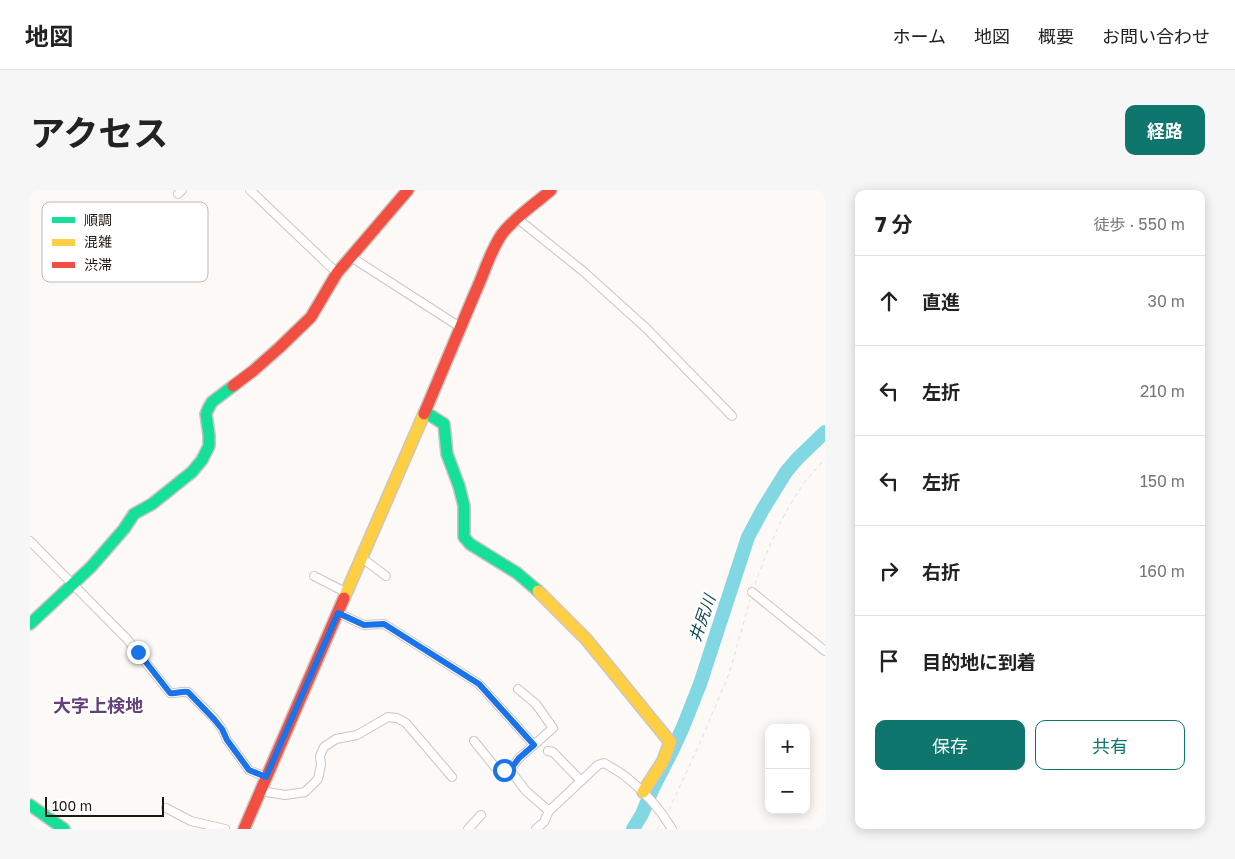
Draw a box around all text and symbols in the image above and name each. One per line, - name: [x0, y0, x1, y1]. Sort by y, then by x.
- text: 地図: [25, 21, 73, 50]
- text: ホーム: [893, 25, 946, 47]
- text: 地図: [974, 25, 1010, 47]
- text: 概要: [1038, 25, 1074, 47]
- text: お問い合わせ: [1102, 25, 1210, 47]
- button: 経路: [1125, 105, 1205, 155]
- text: アクセス: [30, 112, 168, 154]
- legend: [42, 202, 208, 282]
- text: 順調: [84, 211, 112, 228]
- text: 7 分: [875, 211, 913, 237]
- text: 徒歩 · 550 m: [1094, 214, 1185, 234]
- text: 混雑: [84, 233, 112, 250]
- text: 渋滞: [84, 256, 112, 273]
- icon: ahead: [875, 287, 903, 315]
- text: 直進: [922, 290, 960, 313]
- text: 30 m: [1148, 291, 1185, 311]
- icon: left: [875, 377, 903, 405]
- text: 左折: [922, 380, 960, 403]
- text: 210 m: [1140, 381, 1185, 401]
- icon: left: [875, 467, 903, 495]
- text: 左折: [922, 470, 960, 493]
- text: 150 m: [1140, 471, 1185, 491]
- icon: right: [875, 557, 903, 585]
- text: 右折: [922, 560, 960, 583]
- text: 160 m: [1139, 561, 1185, 581]
- water label: 井尻川: [685, 590, 720, 644]
- route end: [127, 641, 150, 664]
- icon: arrive: [875, 647, 903, 675]
- text: 目的地に到着: [922, 650, 1036, 673]
- district label: 大字上検地: [53, 694, 143, 716]
- button: 保存: [875, 720, 1025, 770]
- button: 共有: [1035, 720, 1185, 770]
- map controls: [765, 724, 810, 814]
- button: +: [765, 724, 810, 769]
- route start: [493, 759, 516, 782]
- button: −: [765, 769, 810, 814]
- scale bar: [45, 794, 164, 817]
- text: 100 m: [52, 797, 92, 814]

